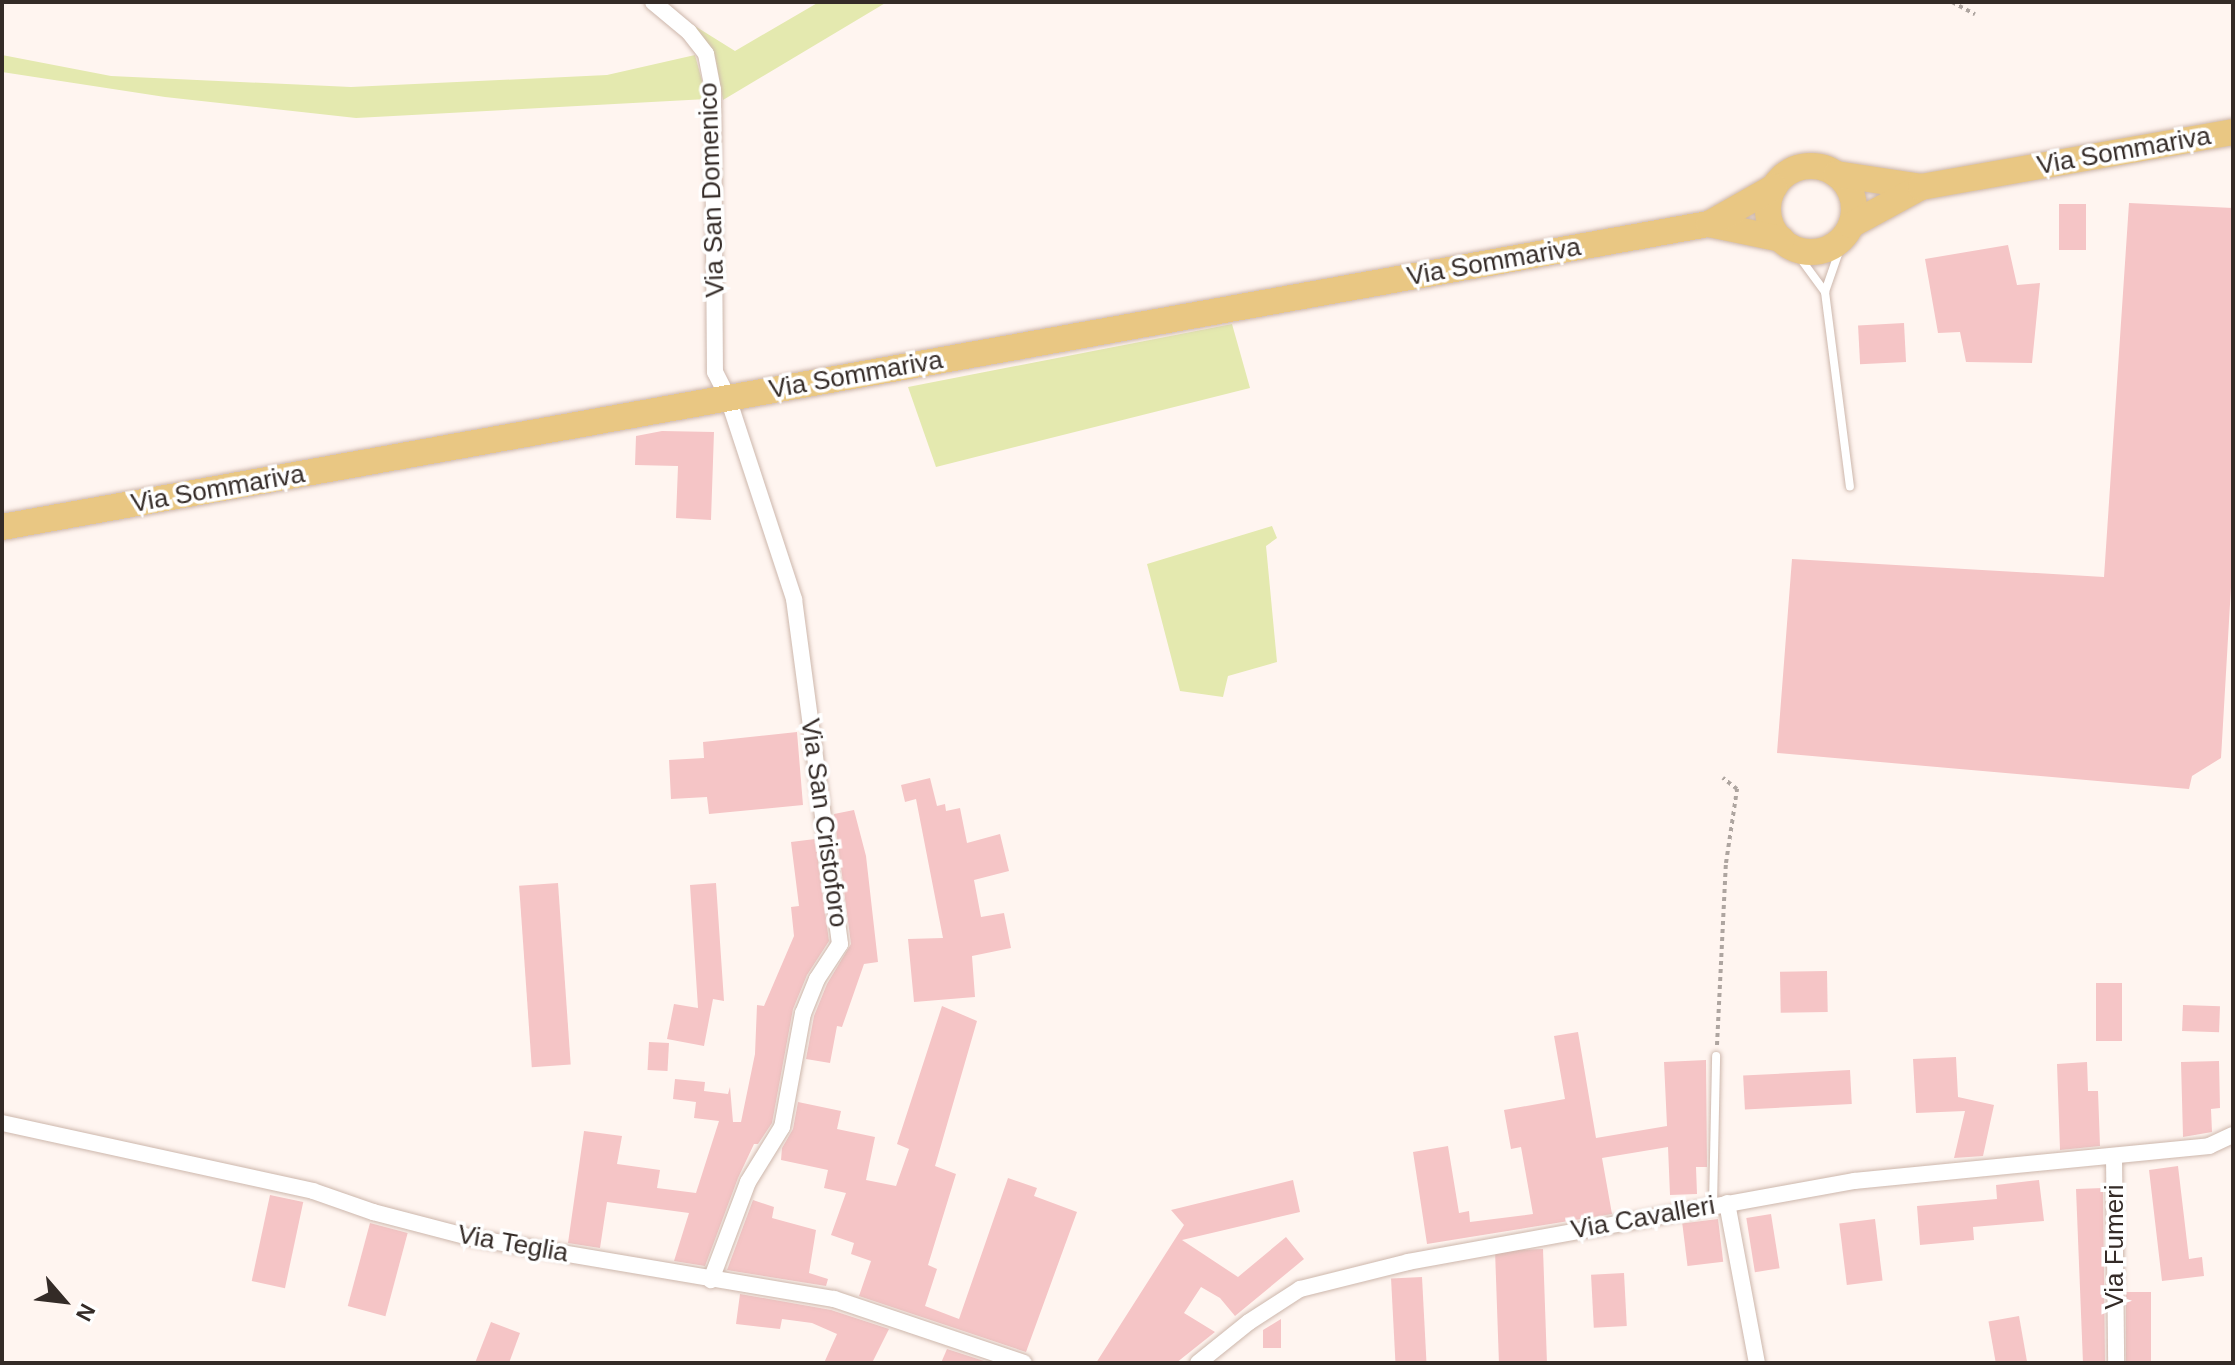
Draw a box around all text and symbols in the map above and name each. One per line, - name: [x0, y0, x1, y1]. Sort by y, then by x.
- street label: Via San Domenico: [693, 82, 731, 298]
- street label: Via Sommariva: [2035, 120, 2213, 182]
- street label: Via Sommariva: [1405, 231, 1583, 293]
- street label: Via Sommariva: [767, 344, 945, 406]
- street label: Via Sommariva: [129, 458, 307, 520]
- street label: Via San Cristoforo: [794, 717, 854, 929]
- street label: Via Fumeri: [2099, 1184, 2131, 1310]
- street label: Via Cavalleri: [1569, 1190, 1717, 1246]
- street label: Via Teglia: [455, 1219, 571, 1269]
- north arrow: [24, 1261, 104, 1341]
- text: N: [71, 1300, 100, 1325]

